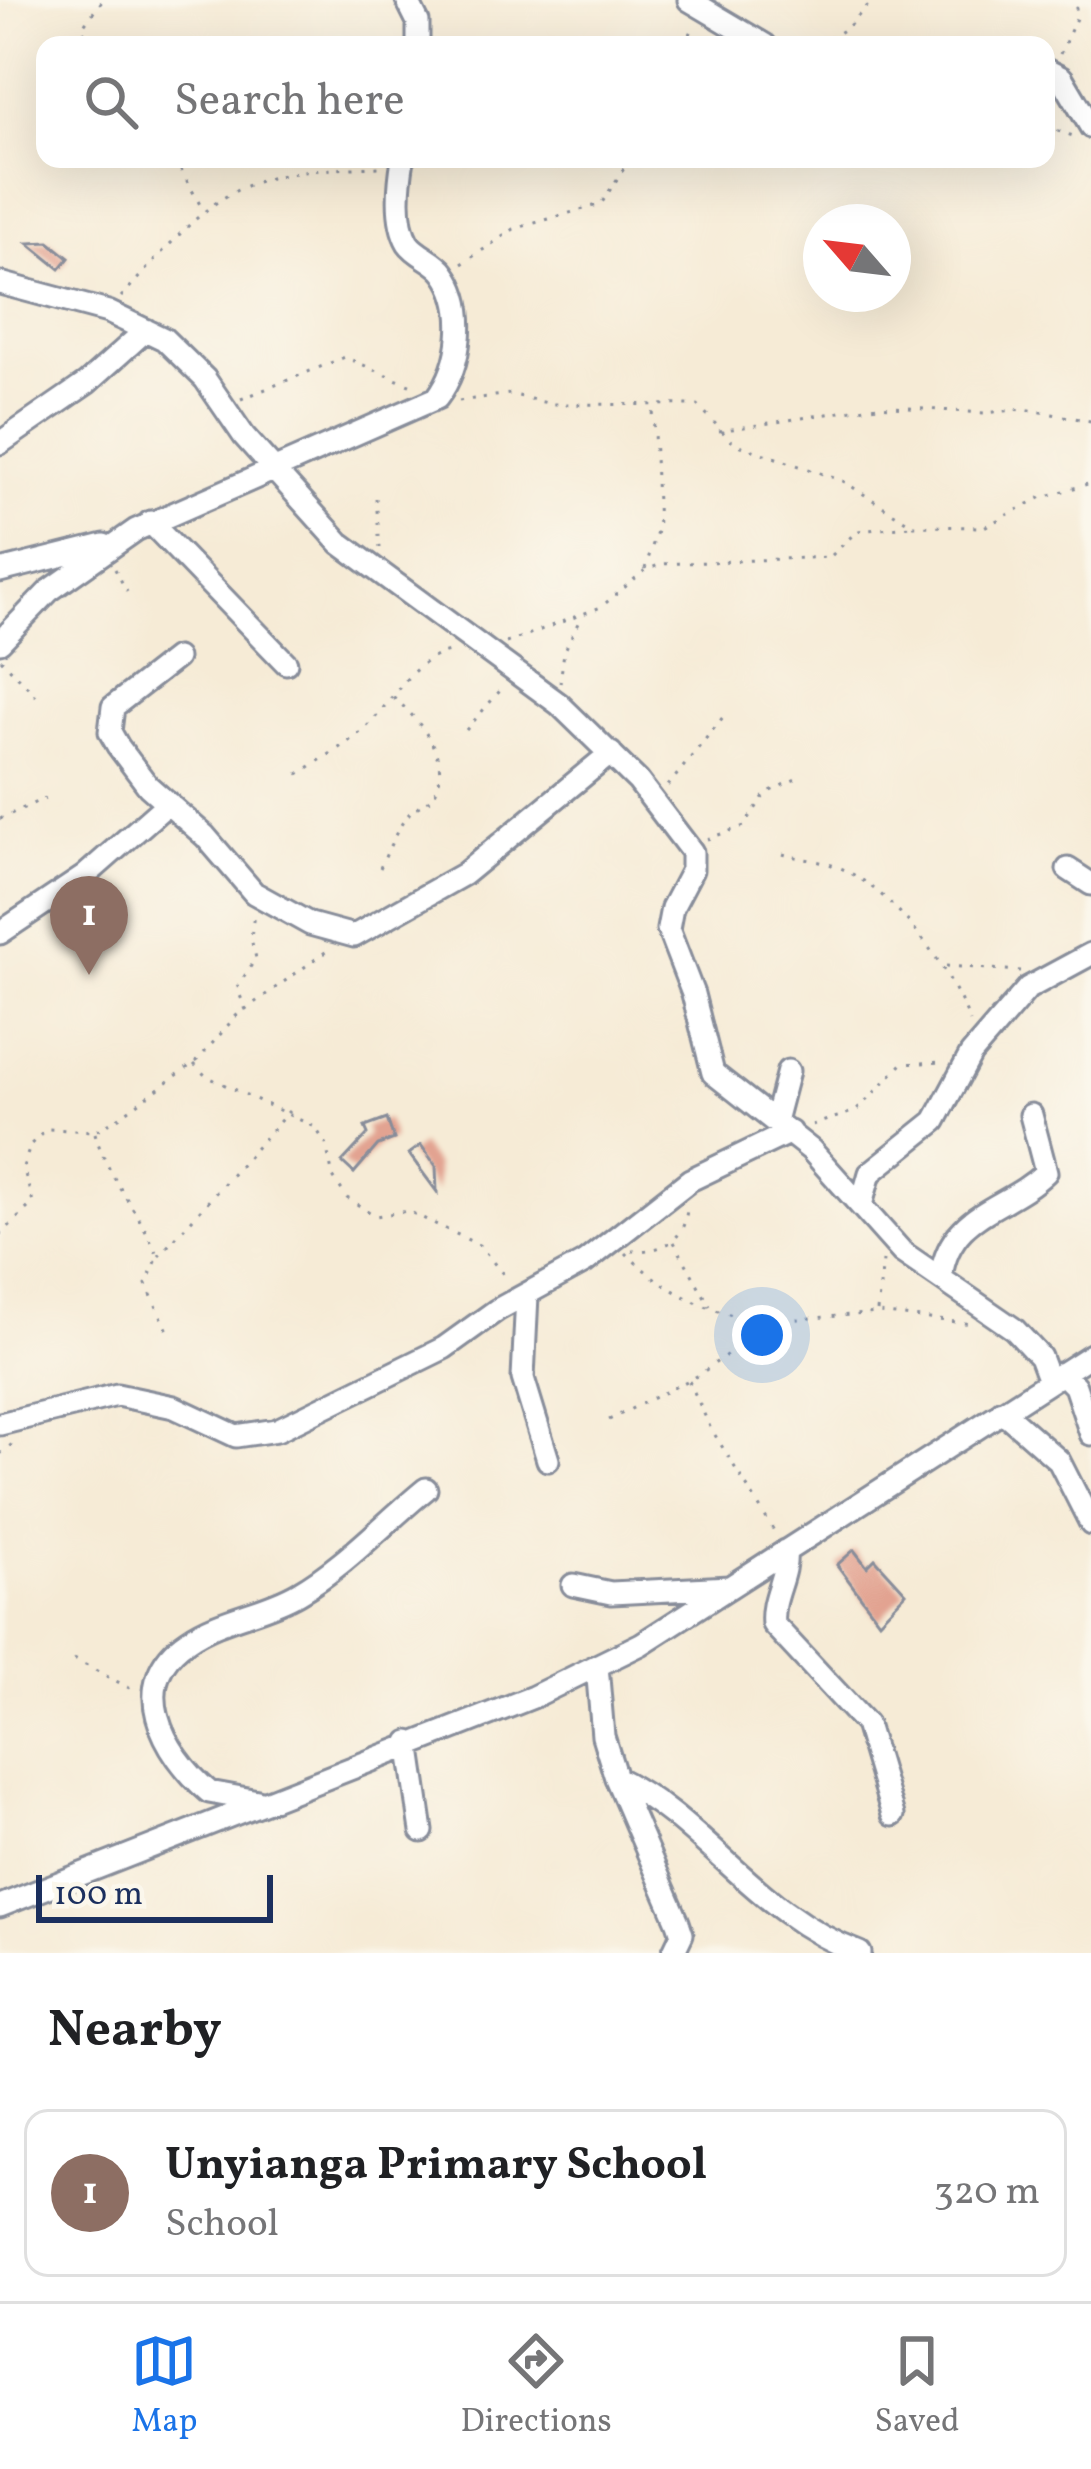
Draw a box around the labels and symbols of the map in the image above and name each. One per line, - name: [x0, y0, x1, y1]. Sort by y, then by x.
- north arrow: [803, 204, 911, 312]
- pin: 1: [50, 876, 128, 975]
- your location: [732, 1305, 792, 1365]
- scale bar: [36, 1869, 273, 1922]

